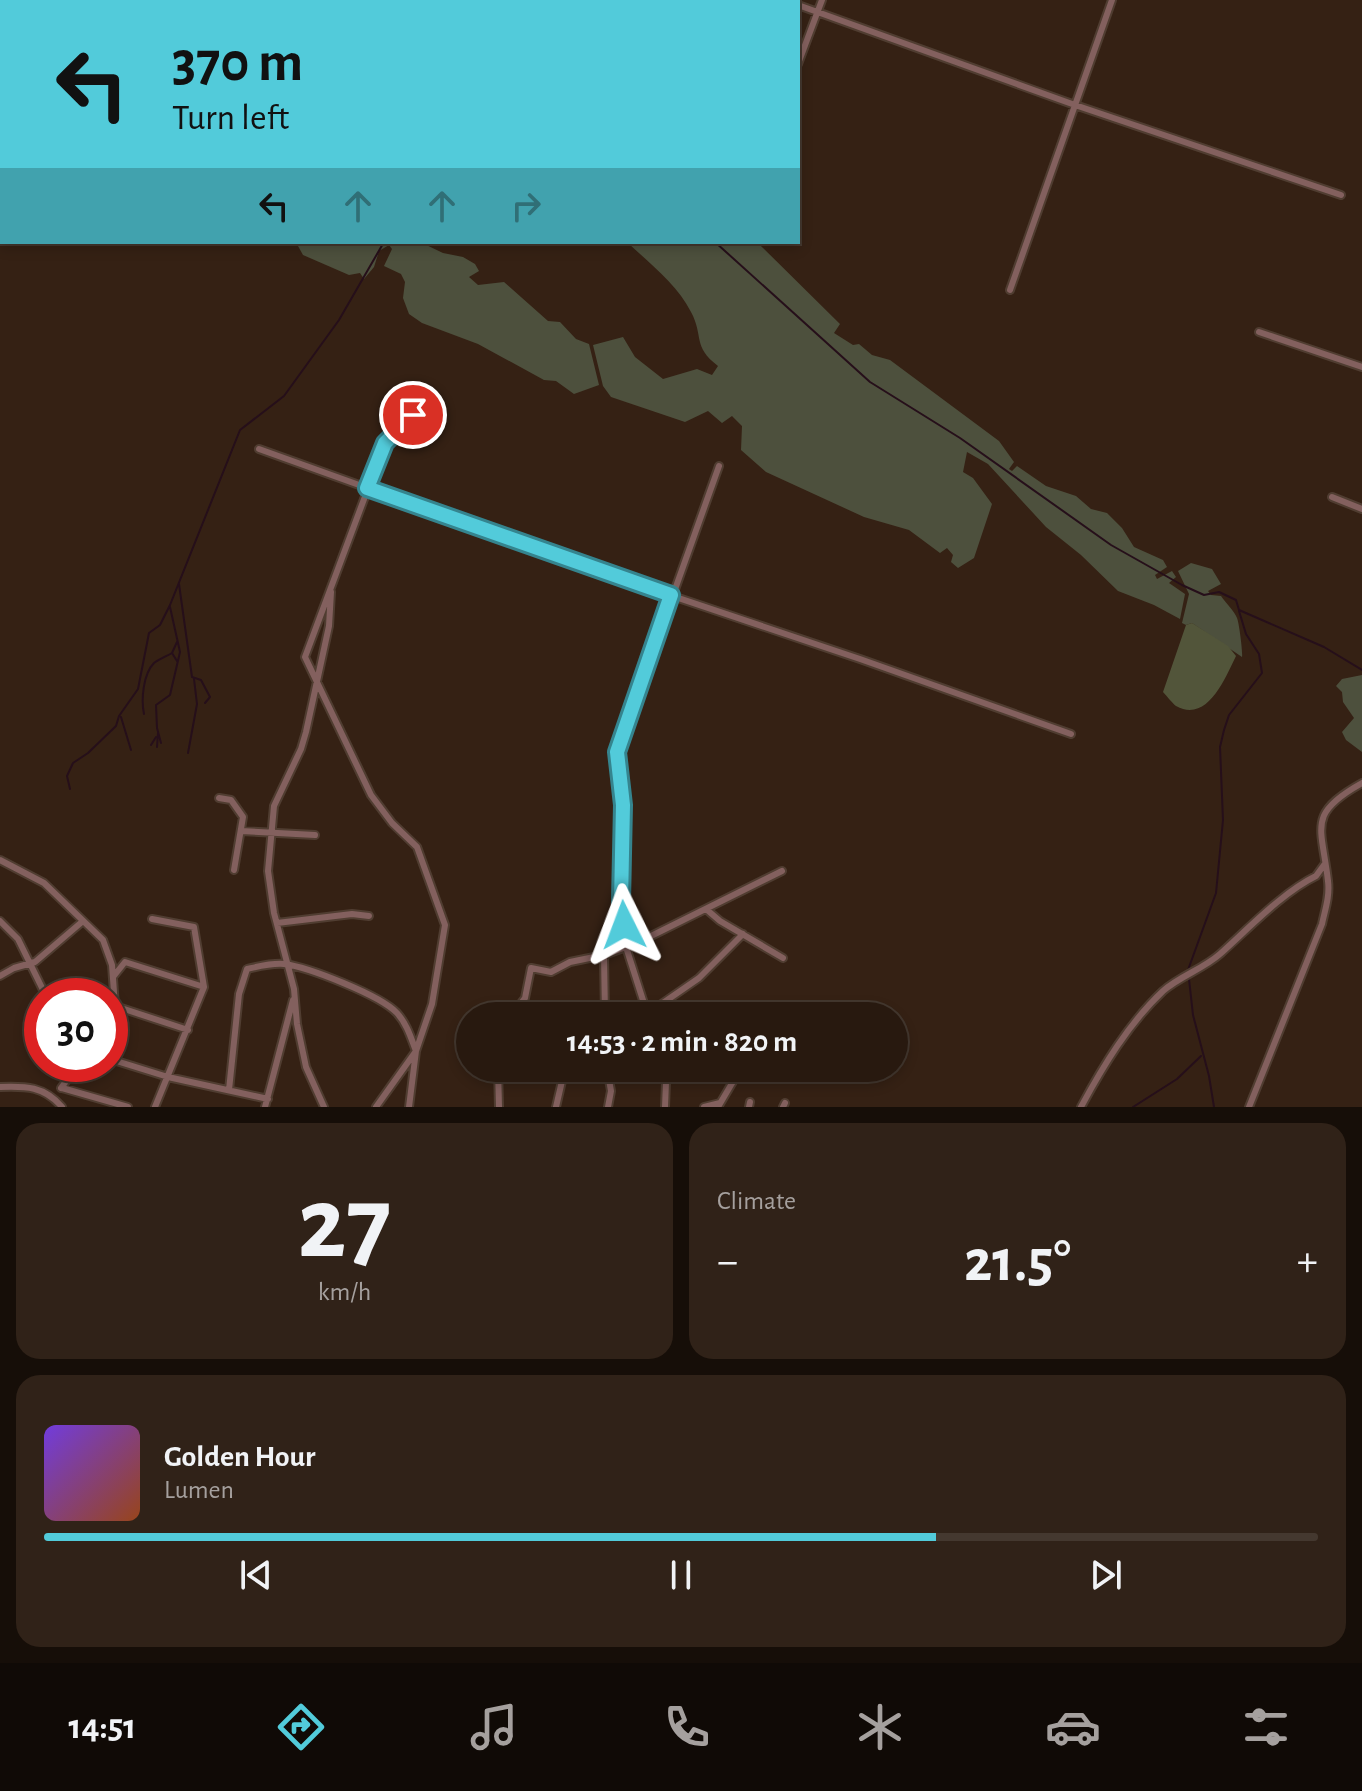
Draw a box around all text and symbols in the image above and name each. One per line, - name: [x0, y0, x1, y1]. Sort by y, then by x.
- icon: left: [40, 32, 144, 136]
- text: 370 m: [172, 35, 303, 91]
- text: Turn left: [172, 100, 289, 136]
- icon: left: [252, 184, 296, 228]
- icon: ahead: [336, 184, 380, 228]
- icon: ahead: [420, 184, 464, 228]
- icon: right: [504, 184, 548, 228]
- pin: [379, 381, 447, 449]
- icon: arrive: [391, 393, 435, 437]
- position arrow: [582, 883, 666, 967]
- speed limit sign: 30: [24, 978, 128, 1082]
- text: 14:53 · 2 min · 820 m: [567, 1027, 797, 1057]
- text: 27: [298, 1173, 391, 1277]
- text: Climate: [717, 1188, 796, 1214]
- text: 21.5°: [964, 1232, 1071, 1292]
- text: −: [717, 1240, 738, 1284]
- text: +: [1297, 1240, 1318, 1284]
- text: km/h: [318, 1279, 371, 1305]
- text: Golden Hour: [164, 1442, 316, 1472]
- text: Lumen: [164, 1477, 234, 1503]
- icon: previous: [234, 1553, 278, 1597]
- icon: pause: [659, 1553, 703, 1597]
- icon: next: [1084, 1553, 1128, 1597]
- icon: directions: [273, 1699, 329, 1755]
- icon: music: [466, 1699, 522, 1755]
- icon: phone: [659, 1699, 715, 1755]
- icon: climate: [852, 1699, 908, 1755]
- icon: car: [1045, 1699, 1101, 1755]
- icon: filters: [1238, 1699, 1294, 1755]
- text: 14:51: [68, 1709, 136, 1745]

